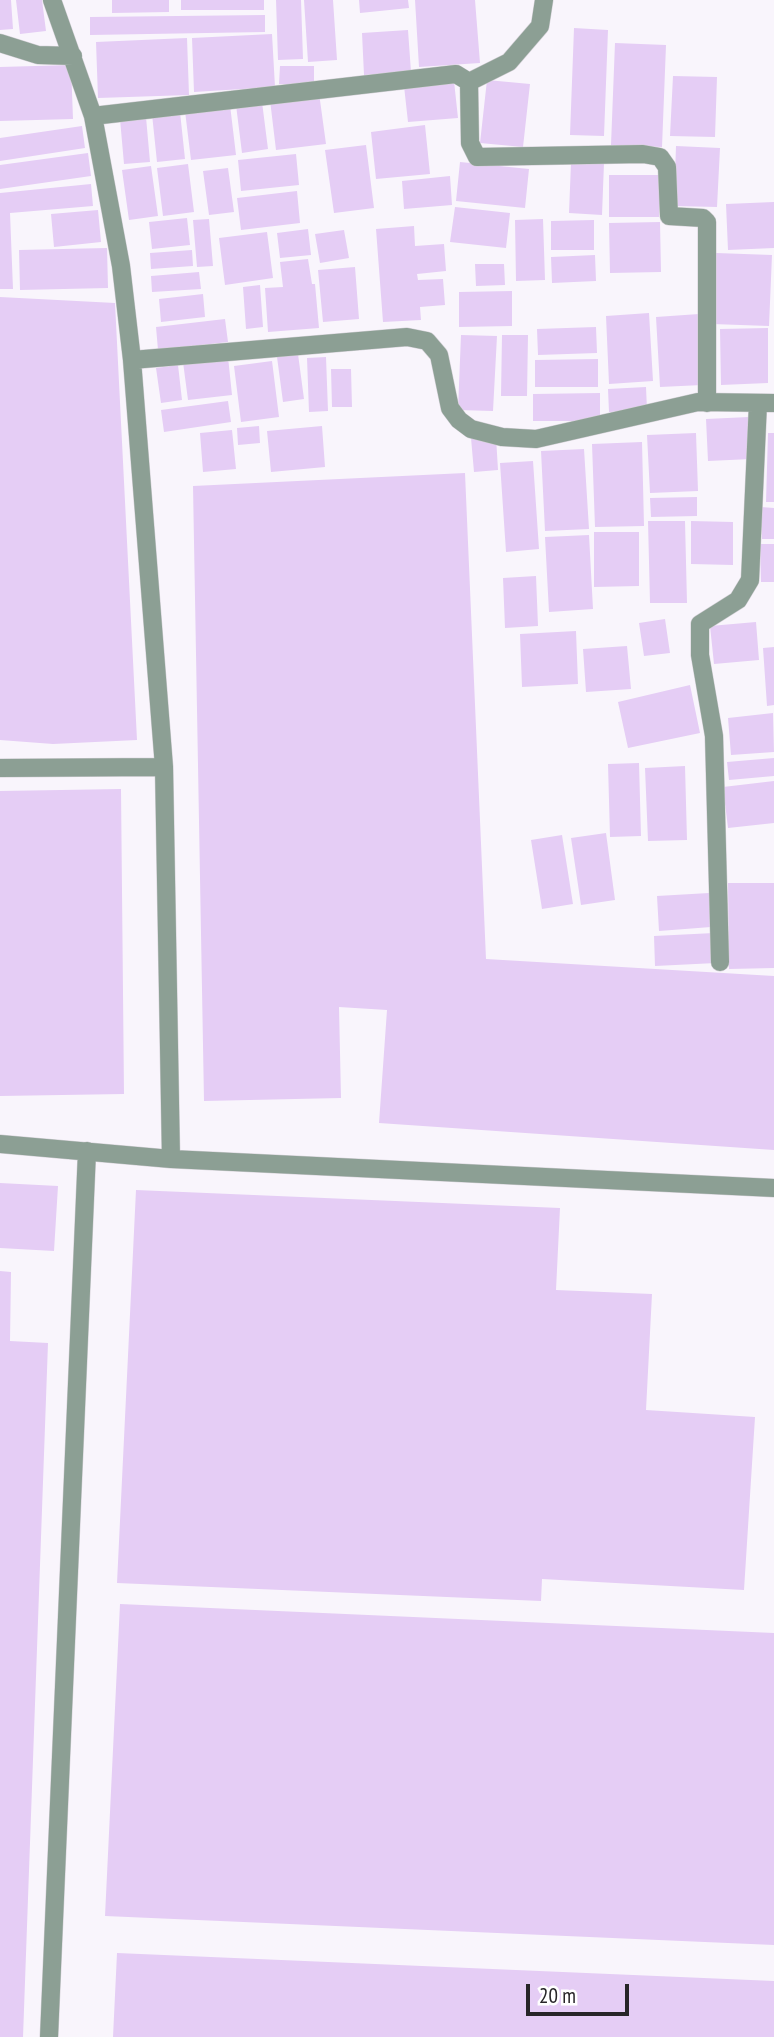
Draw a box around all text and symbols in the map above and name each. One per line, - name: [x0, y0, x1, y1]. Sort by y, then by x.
- scale bar: [529, 1970, 632, 2014]
- text: 20 m: [539, 1982, 576, 2009]

